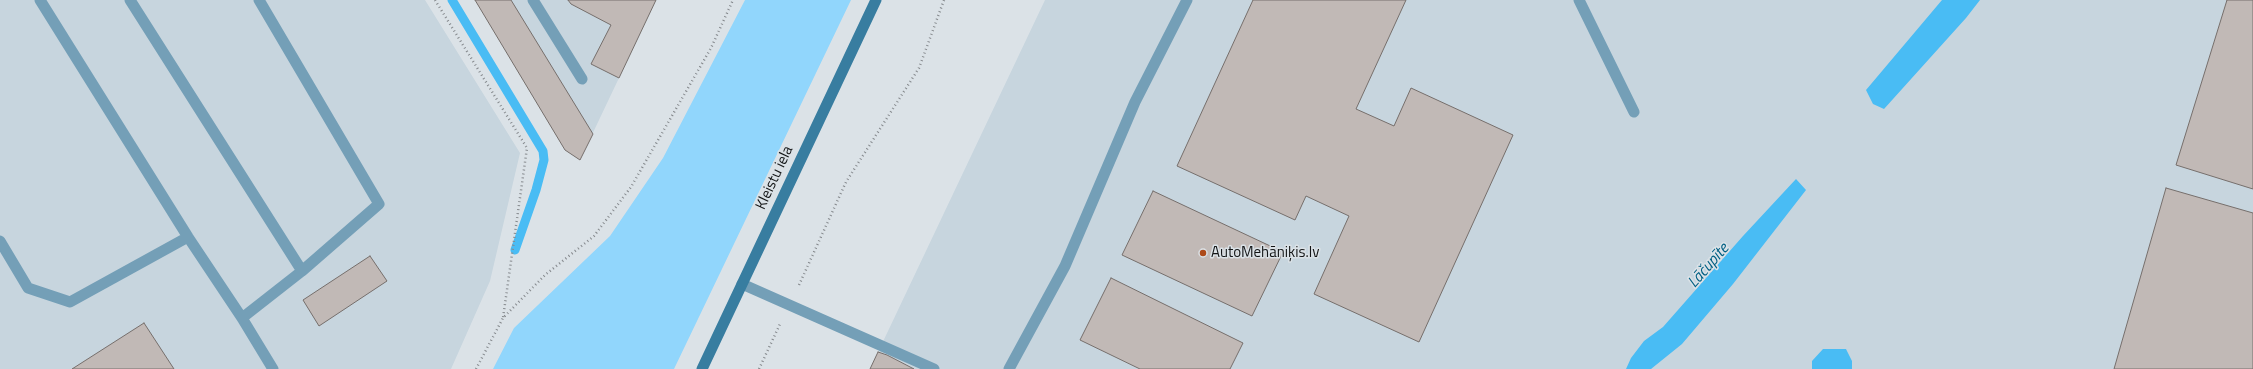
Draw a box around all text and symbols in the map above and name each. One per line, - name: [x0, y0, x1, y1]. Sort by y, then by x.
- street label: Kleistu iela: [752, 143, 798, 213]
- water label: Lāčupīte: [1684, 240, 1734, 292]
- place label: AutoMehāniķis.lv: [1211, 244, 1319, 262]
- marker: AutoMehāniķis.lv: [1198, 248, 1208, 258]

